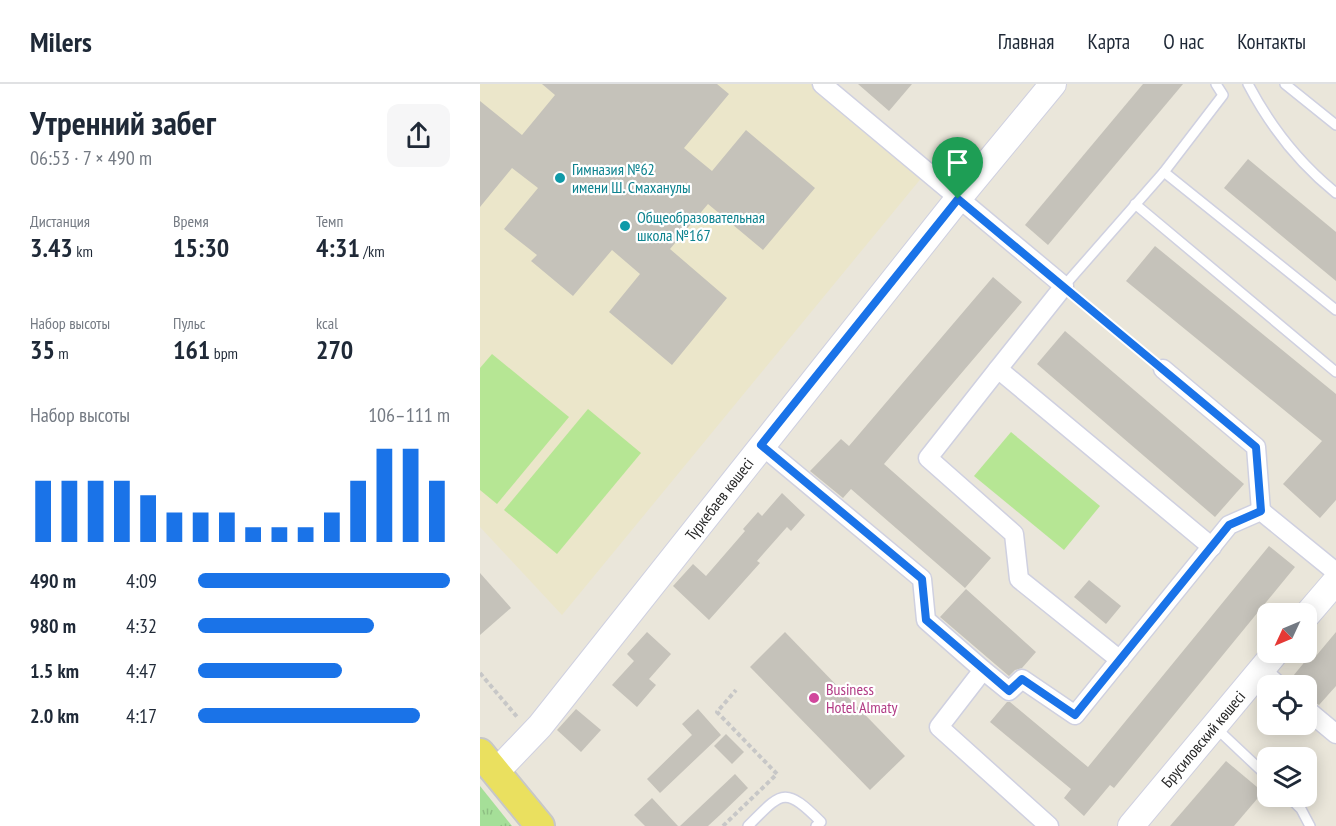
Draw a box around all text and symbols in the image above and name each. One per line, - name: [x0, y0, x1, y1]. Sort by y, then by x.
- text: Milers: [30, 23, 92, 60]
- text: Главная: [998, 28, 1054, 55]
- text: Карта: [1087, 28, 1130, 55]
- text: О нас: [1163, 28, 1204, 55]
- text: Контакты: [1237, 28, 1306, 55]
- text: Утренний забег: [30, 101, 216, 144]
- button: share: [387, 104, 450, 167]
- pin: [932, 137, 983, 199]
- text: 06:53 · 7 × 490 m: [30, 145, 152, 171]
- icon: arrive: [941, 146, 974, 179]
- place label: Гимназия №62 имени Ш. Смаханулы: [572, 159, 691, 197]
- marker: Гимназия №62 имени Ш. Смаханулы: [553, 171, 567, 185]
- place label: Общеобразовательная школа №167: [637, 207, 765, 245]
- text: Дистанция: [30, 211, 90, 231]
- text: Время: [173, 211, 209, 231]
- text: Темп: [316, 211, 343, 231]
- marker: Общеобразовательная школа №167: [618, 219, 632, 233]
- text: 3.43: [30, 231, 73, 264]
- text: 15:30: [173, 231, 229, 264]
- text: 4:31: [316, 231, 360, 264]
- text: km: [73, 241, 93, 261]
- text: /km: [360, 241, 385, 261]
- text: Набор высоты: [30, 313, 110, 333]
- text: Пульс: [173, 313, 205, 333]
- text: kcal: [316, 313, 338, 333]
- text: 35: [30, 333, 55, 366]
- text: 161: [173, 333, 210, 366]
- text: 270: [316, 333, 353, 366]
- text: m: [55, 343, 69, 363]
- text: bpm: [210, 343, 238, 363]
- text: Набор высоты: [30, 402, 130, 428]
- text: 106–111 m: [368, 402, 450, 428]
- street label: Түркебаев көшесі: [681, 454, 757, 544]
- text: 490 m: [30, 568, 76, 594]
- text: 4:09: [126, 568, 157, 594]
- north arrow: [1257, 603, 1317, 663]
- map controls: [1257, 603, 1317, 807]
- text: 980 m: [30, 613, 76, 639]
- text: 4:32: [126, 613, 157, 639]
- text: 1.5 km: [30, 658, 79, 684]
- text: 4:47: [126, 658, 157, 684]
- button: locate: [1257, 675, 1317, 735]
- place label: Business Hotel Almaty: [826, 679, 898, 717]
- street label: Брусиловский көшесі: [1157, 687, 1249, 791]
- marker: Business Hotel Almaty: [807, 691, 821, 705]
- text: 2.0 km: [30, 703, 79, 729]
- text: 4:17: [126, 703, 157, 729]
- button: layers: [1257, 747, 1317, 807]

